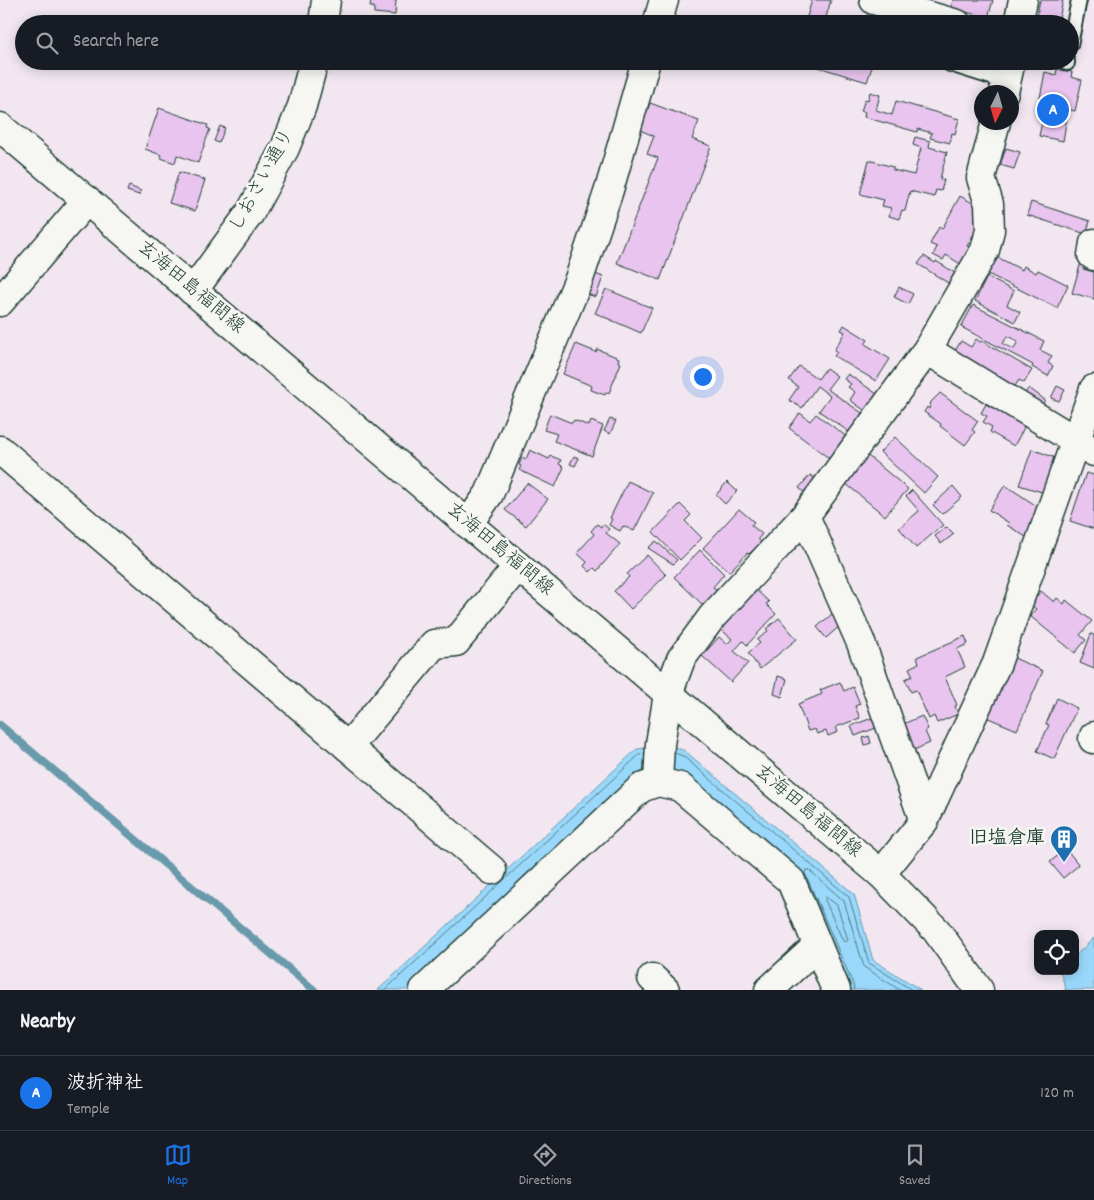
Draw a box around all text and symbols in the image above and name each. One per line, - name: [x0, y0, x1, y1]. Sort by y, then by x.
- search box: [15, 15, 1079, 70]
- icon: search: [33, 29, 61, 57]
- text: Search here: [73, 29, 159, 56]
- north arrow: [974, 85, 1019, 130]
- pin: A: [1037, 91, 1069, 129]
- street label: しおさい通り: [224, 125, 302, 237]
- street label: 玄海田島福間線: [130, 235, 250, 341]
- your location: [690, 364, 716, 390]
- street label: 玄海田島福間線: [439, 497, 559, 603]
- street label: 玄海田島福間線: [747, 759, 867, 865]
- building icon: 旧塩倉庫: [1049, 824, 1079, 863]
- place label: 旧塩倉庫: [969, 826, 1045, 853]
- map controls: [1034, 930, 1079, 975]
- button: locate: [1034, 930, 1079, 975]
- text: Nearby: [20, 1008, 75, 1038]
- text: 波折神社: [67, 1071, 143, 1098]
- text: A: [32, 1082, 40, 1105]
- text: 120 m: [1040, 1082, 1074, 1105]
- text: Temple: [67, 1098, 110, 1121]
- tab: Map: [164, 1141, 192, 1191]
- tab: Directions: [519, 1141, 572, 1191]
- tab: Saved: [899, 1141, 930, 1191]

